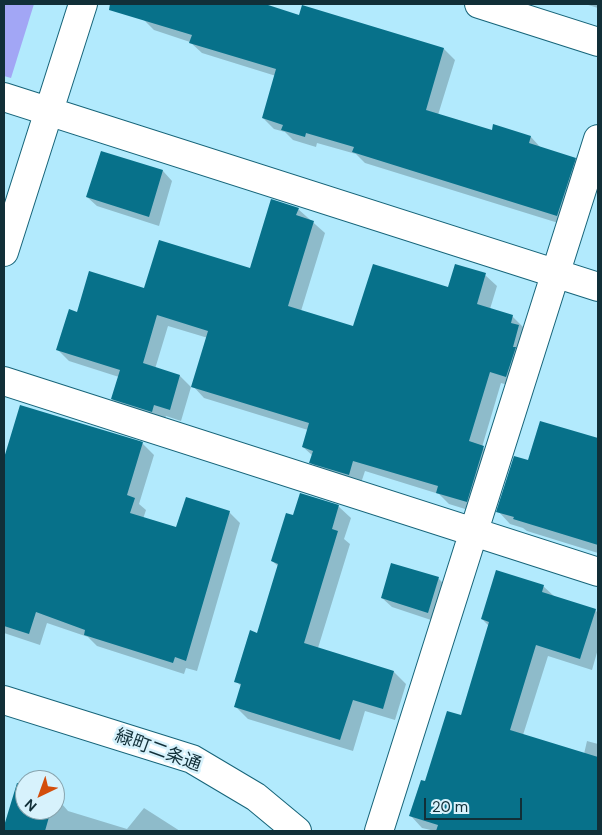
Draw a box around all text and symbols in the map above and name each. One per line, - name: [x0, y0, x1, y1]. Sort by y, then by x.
- street label: 緑町二条通: [112, 725, 204, 777]
- north arrow: [15, 770, 65, 820]
- scale bar: [427, 788, 524, 820]
- text: N: [21, 795, 40, 816]
- text: 20 m: [432, 797, 468, 817]

